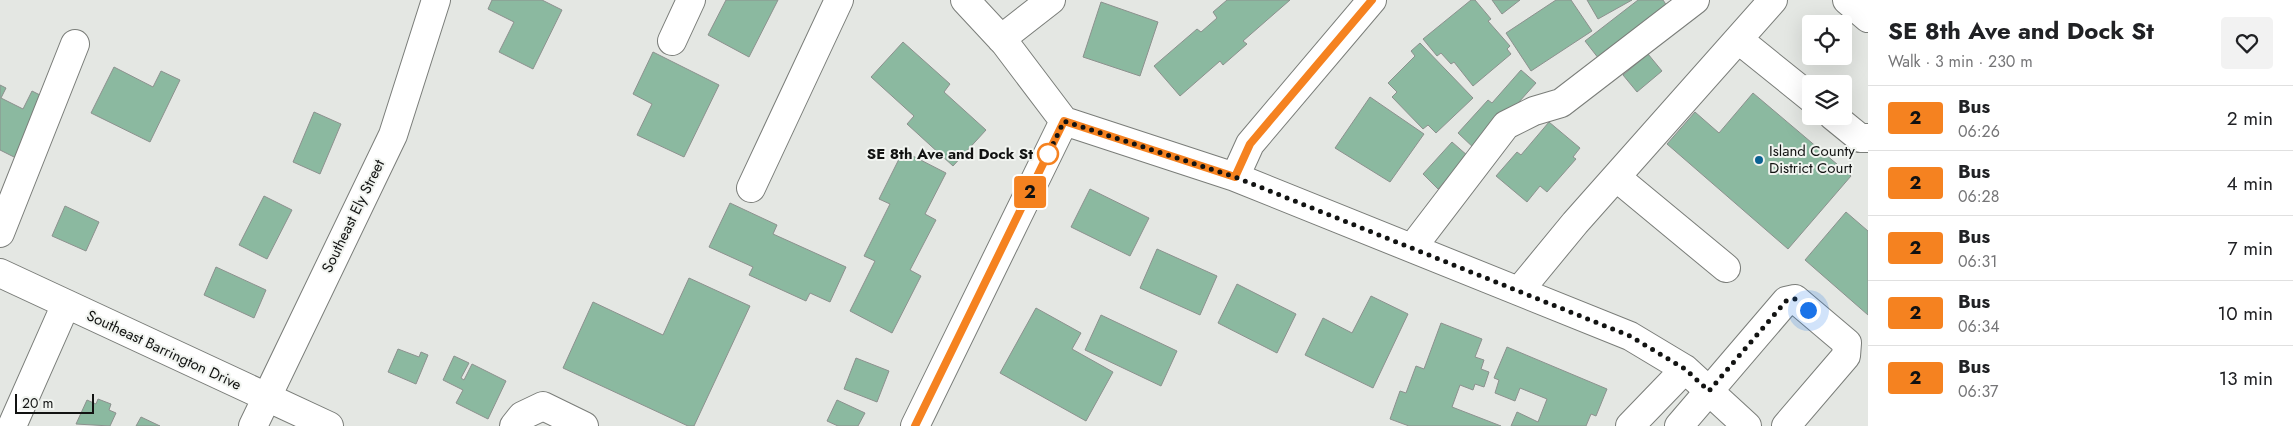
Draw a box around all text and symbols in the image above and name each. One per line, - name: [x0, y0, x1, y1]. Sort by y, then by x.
- text: SE 8th Ave and Dock St: [1888, 13, 2154, 48]
- map controls: [1802, 15, 1852, 125]
- button: locate: [1802, 15, 1852, 65]
- button: heart: [2221, 17, 2273, 69]
- text: Walk · 3 min · 230 m: [1888, 50, 2033, 73]
- button: layers: [1802, 75, 1852, 125]
- text: Bus: [1958, 93, 1990, 120]
- text: 2: [1910, 105, 1921, 131]
- text: 2 min: [2227, 105, 2273, 132]
- text: 06:26: [1958, 120, 2000, 143]
- place label: Island County District Court: [1769, 140, 1855, 179]
- place label: SE 8th Ave and Dock St: [867, 143, 1033, 165]
- marker: SE 8th Ave and Dock St: [1037, 143, 1059, 165]
- marker: Island County District Court: [1753, 154, 1765, 166]
- street label: Southeast Ely Street: [316, 155, 390, 276]
- text: Bus: [1958, 158, 1990, 185]
- text: 2: [1910, 170, 1921, 196]
- text: 4 min: [2226, 170, 2273, 197]
- line badge: 2: [1014, 176, 1046, 208]
- text: 2: [1024, 179, 1036, 205]
- text: 06:28: [1958, 185, 1999, 208]
- text: Bus: [1958, 223, 1990, 250]
- text: 2: [1910, 235, 1921, 261]
- text: 7 min: [2228, 235, 2273, 262]
- text: 06:31: [1958, 250, 1998, 273]
- text: Bus: [1958, 288, 1990, 315]
- your location: [1796, 298, 1821, 323]
- text: 2: [1910, 300, 1921, 326]
- text: 10 min: [2218, 300, 2273, 327]
- street label: Southeast Barrington Drive: [83, 304, 245, 396]
- text: 06:34: [1958, 315, 2000, 338]
- text: Bus: [1958, 353, 1990, 380]
- text: 2: [1910, 365, 1921, 391]
- text: 13 min: [2219, 365, 2273, 392]
- text: 06:37: [1958, 380, 1999, 403]
- scale bar: [15, 391, 94, 414]
- text: 20 m: [22, 393, 54, 413]

